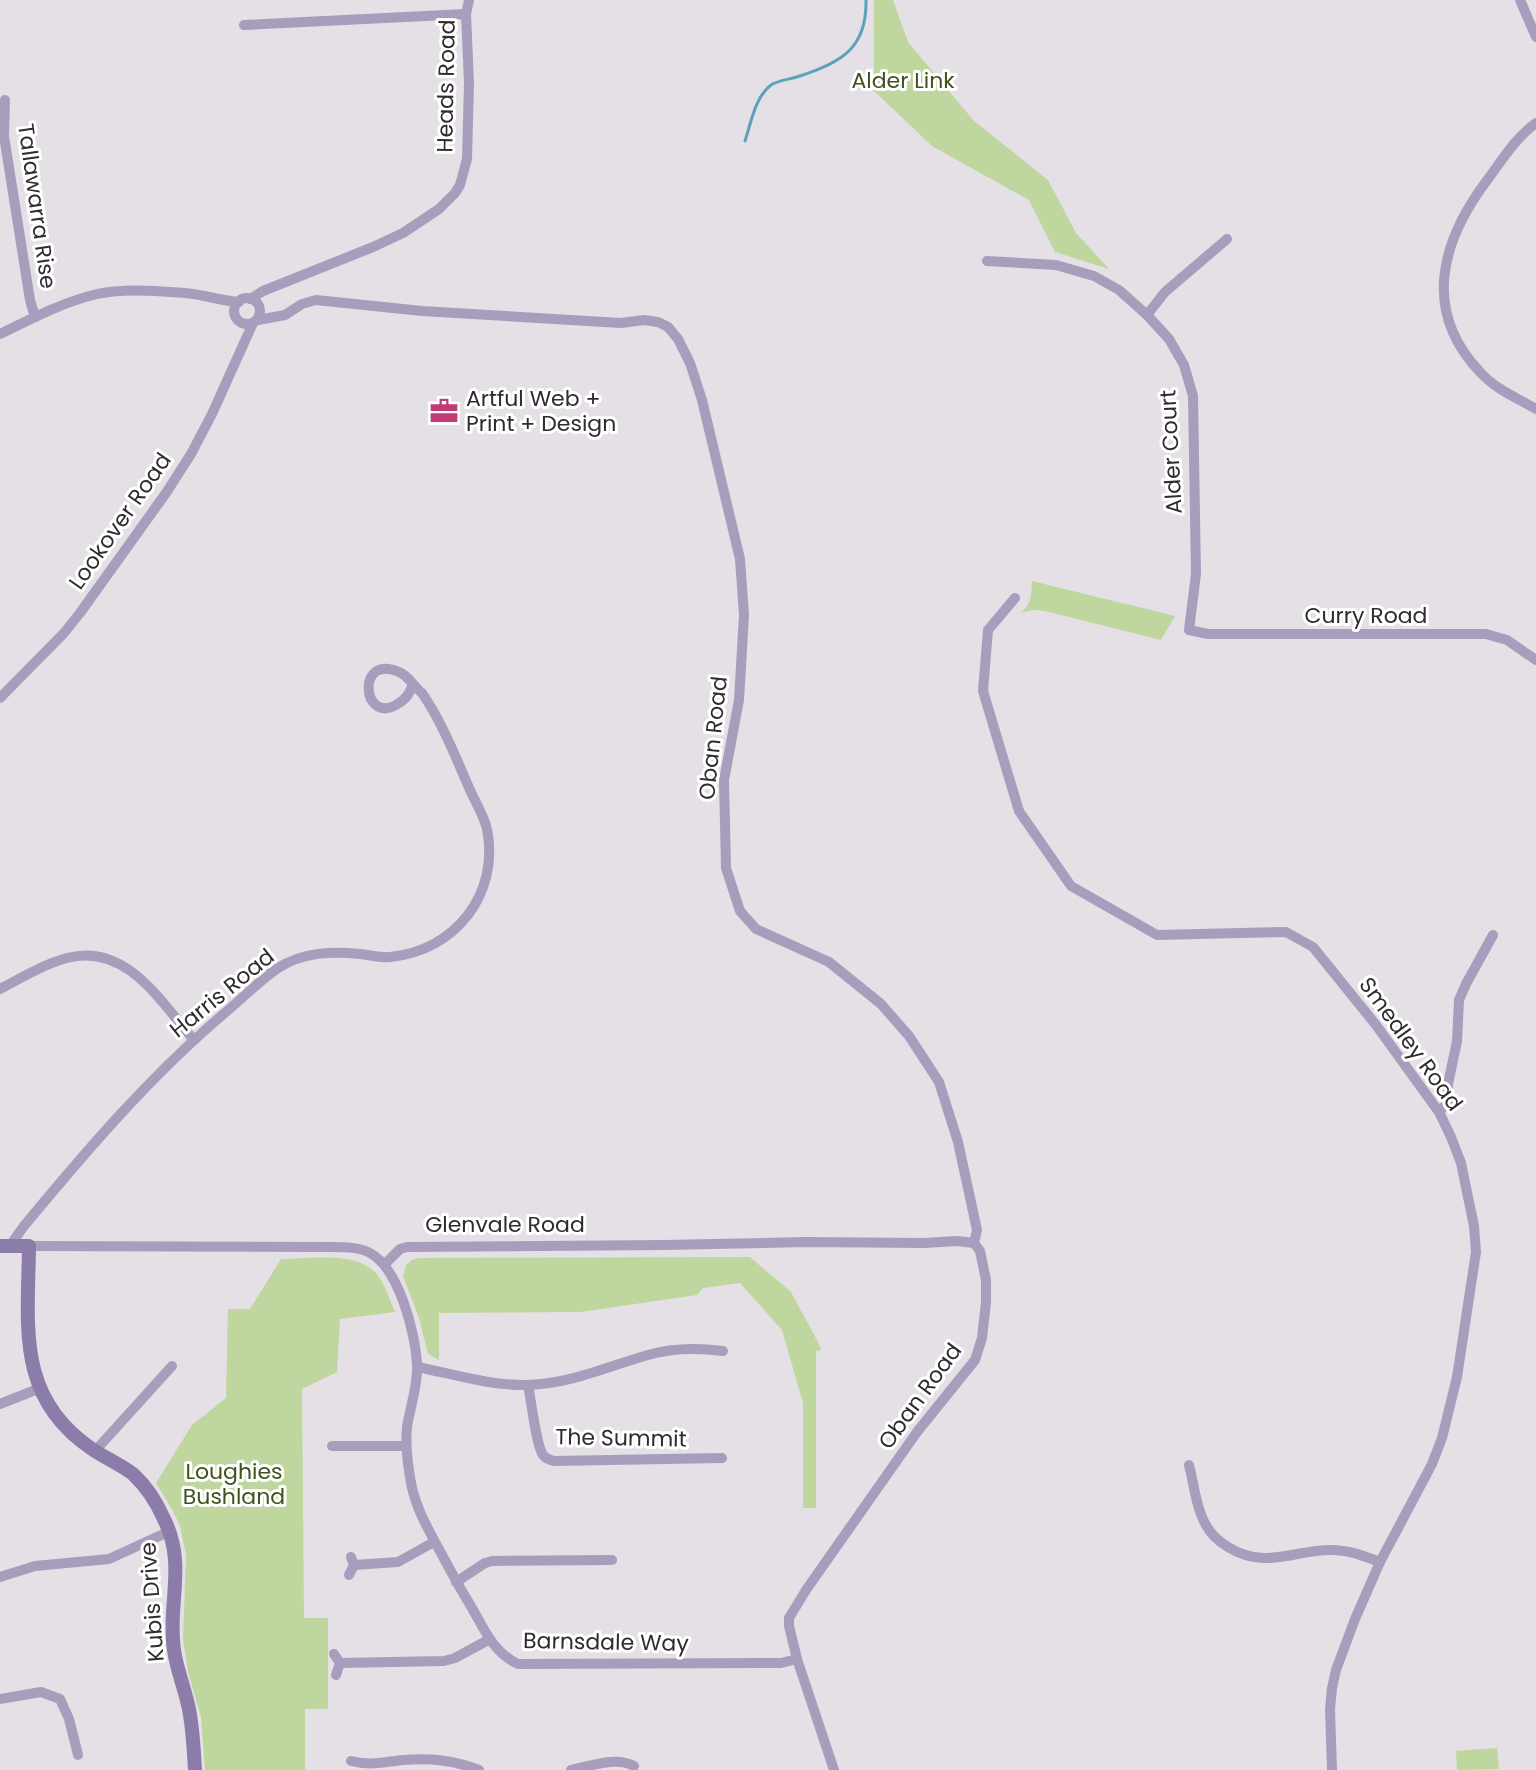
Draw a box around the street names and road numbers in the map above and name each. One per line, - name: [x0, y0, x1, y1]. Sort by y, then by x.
- street label: Heads Road: [429, 19, 463, 153]
- street label: Tallawarra Rise: [10, 121, 64, 291]
- street label: Alder Court: [1152, 389, 1190, 515]
- street label: Lookover Road: [61, 446, 179, 596]
- street label: Curry Road: [1305, 600, 1427, 631]
- street label: Oban Road: [691, 675, 735, 801]
- street label: Harris Road: [163, 941, 281, 1045]
- street label: Smedley Road: [1352, 971, 1470, 1117]
- street label: Glenvale Road: [425, 1209, 585, 1240]
- street label: Oban Road: [871, 1337, 969, 1455]
- street label: The Summit: [555, 1421, 687, 1455]
- street label: Kubis Drive: [132, 1541, 172, 1663]
- street label: Barnsdale Way: [523, 1625, 690, 1659]

